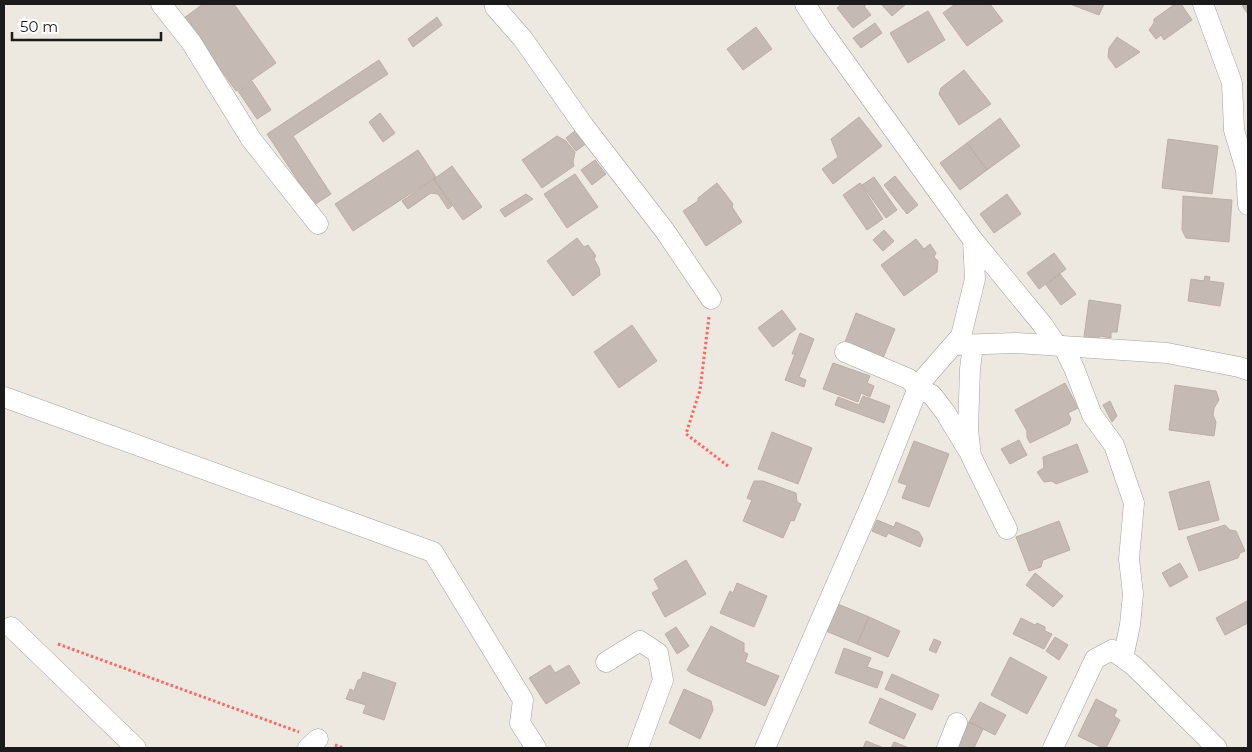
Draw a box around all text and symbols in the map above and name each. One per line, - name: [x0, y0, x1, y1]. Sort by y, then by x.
- scale bar: [12, 10, 161, 42]
- text: 50 m: [20, 17, 58, 36]

